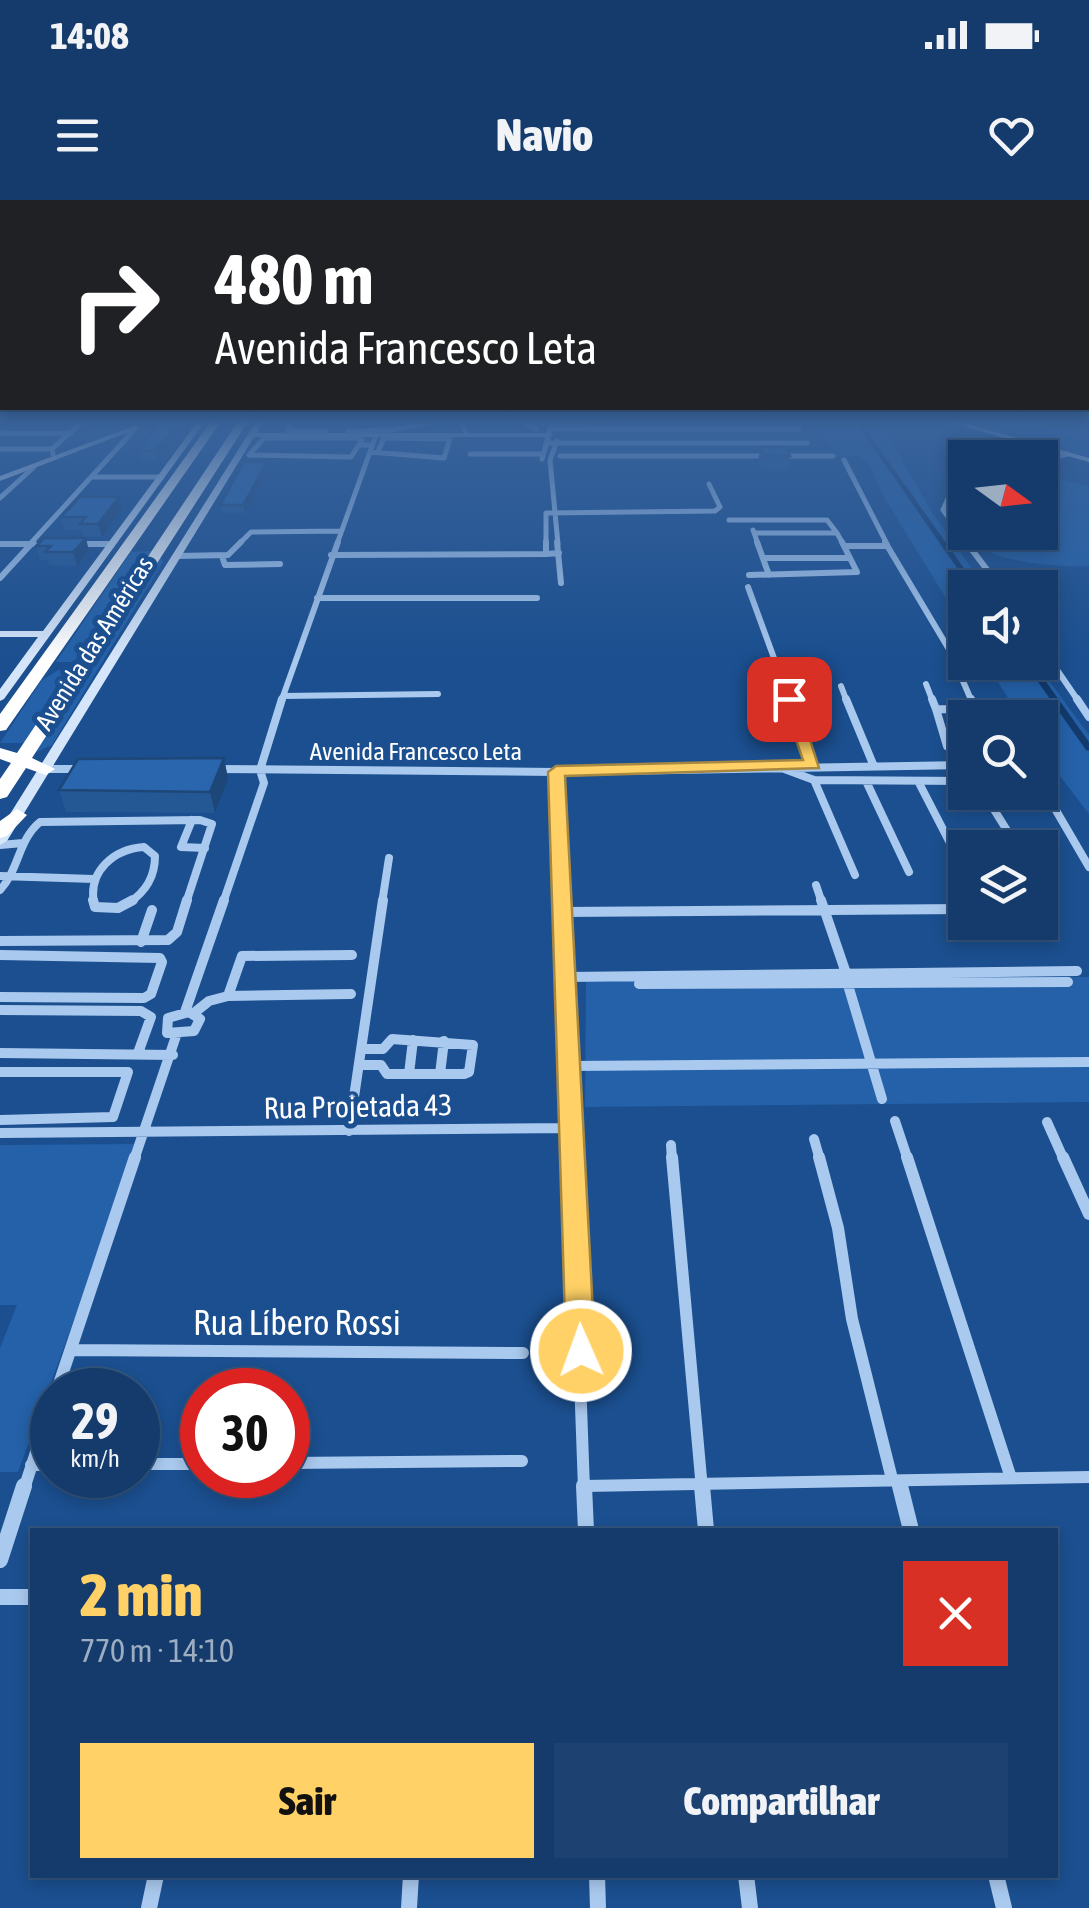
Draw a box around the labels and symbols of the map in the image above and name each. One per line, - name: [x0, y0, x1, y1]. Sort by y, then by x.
- north arrow: [948, 440, 1058, 550]
- street label: Avenida das Américas: [30, 551, 159, 735]
- pin: [747, 657, 832, 742]
- street label: Avenida Francesco Leta: [310, 737, 522, 765]
- street label: Rua Projetada 43: [263, 1087, 453, 1125]
- position arrow: [529, 1299, 633, 1403]
- street label: Rua Líbero Rossi: [193, 1302, 401, 1342]
- speed limit sign: 30: [180, 1368, 310, 1498]

